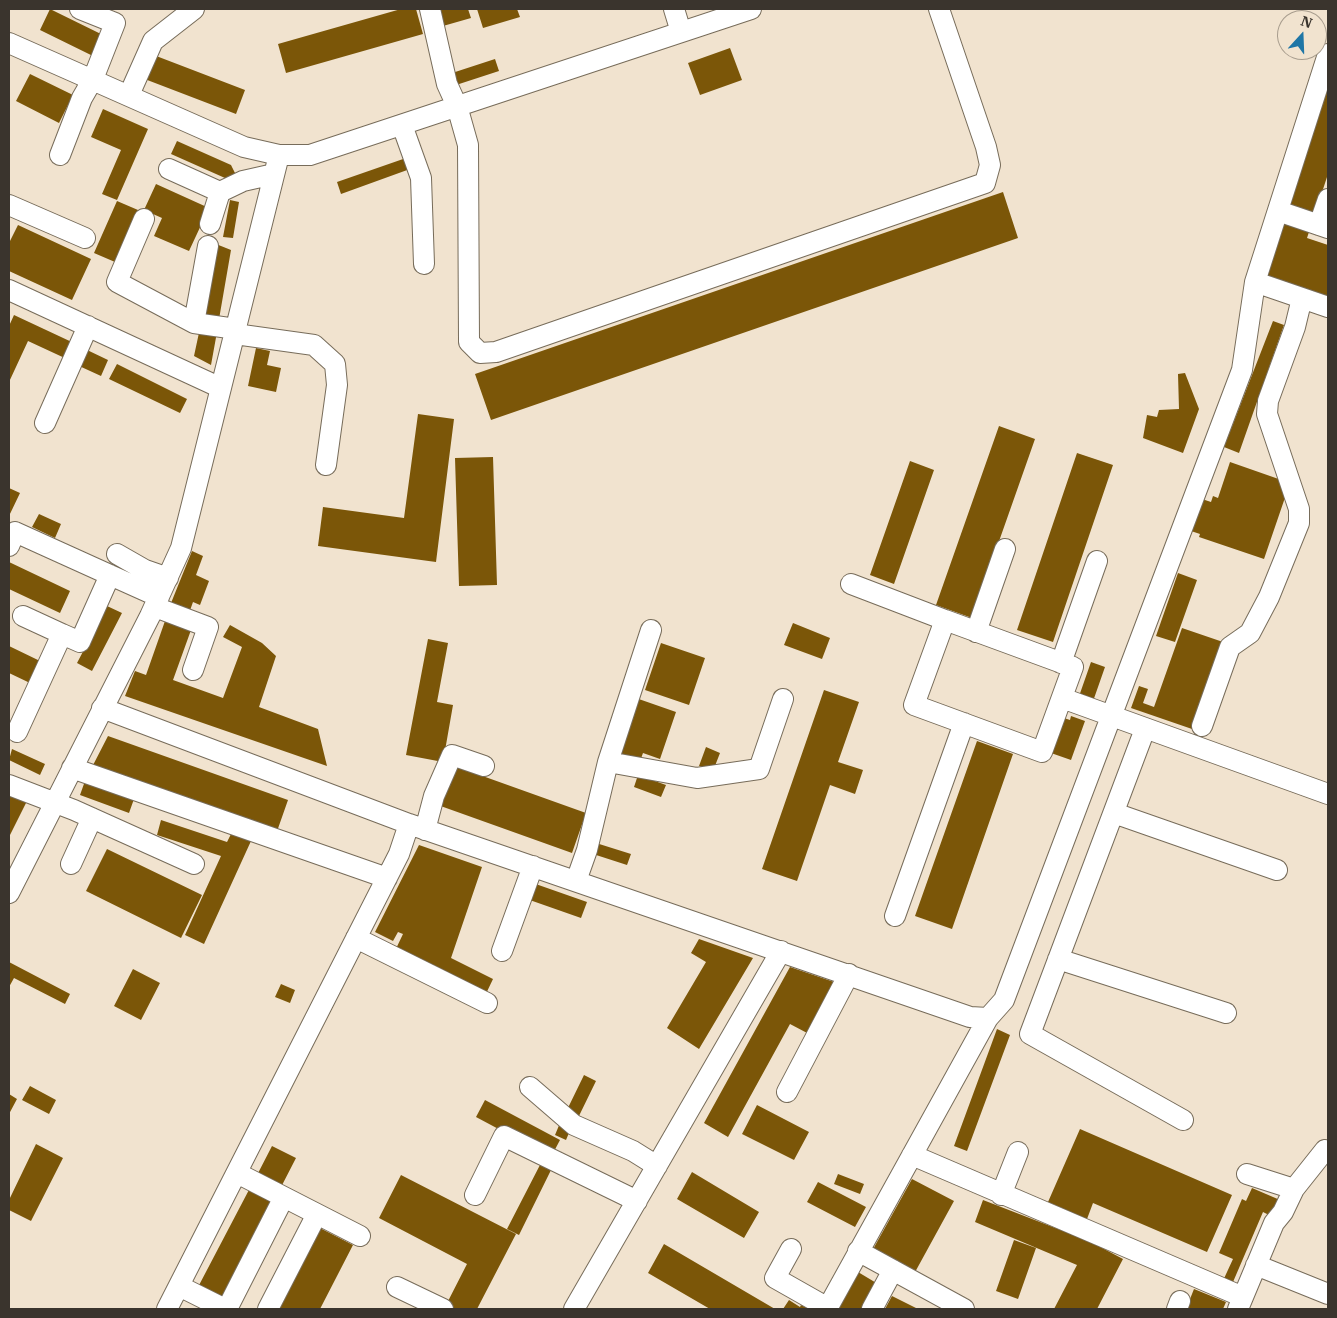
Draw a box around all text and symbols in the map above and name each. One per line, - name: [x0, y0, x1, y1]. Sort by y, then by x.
- north arrow: [1277, 10, 1327, 60]
- text: N: [1298, 11, 1315, 32]

